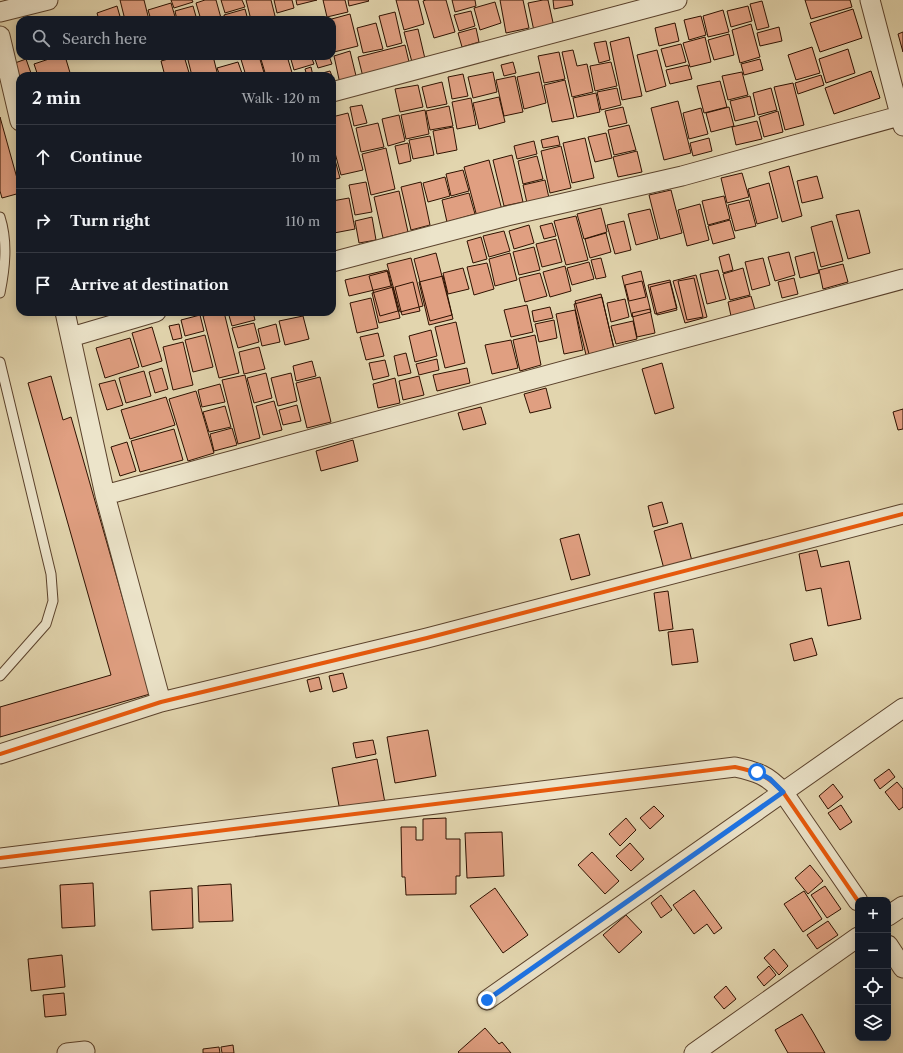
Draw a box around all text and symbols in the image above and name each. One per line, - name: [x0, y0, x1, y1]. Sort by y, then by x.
- search box: [16, 16, 336, 60]
- icon: search: [30, 27, 52, 49]
- text: Search here: [62, 29, 147, 48]
- text: 2 min: [32, 88, 81, 108]
- text: Walk · 120 m: [242, 90, 320, 106]
- icon: ahead: [32, 146, 54, 168]
- text: Continue: [70, 147, 142, 166]
- text: 10 m: [291, 149, 320, 165]
- icon: right: [32, 210, 54, 232]
- text: Turn right: [70, 211, 150, 230]
- text: 110 m: [285, 213, 320, 229]
- icon: arrive: [32, 274, 54, 296]
- text: Arrive at destination: [70, 275, 229, 294]
- route start: [748, 763, 766, 781]
- map controls: [855, 897, 891, 1041]
- button: +: [855, 897, 891, 933]
- button: −: [855, 933, 891, 969]
- button: locate: [855, 969, 891, 1005]
- route end: [478, 991, 496, 1009]
- button: layers: [855, 1005, 891, 1041]

